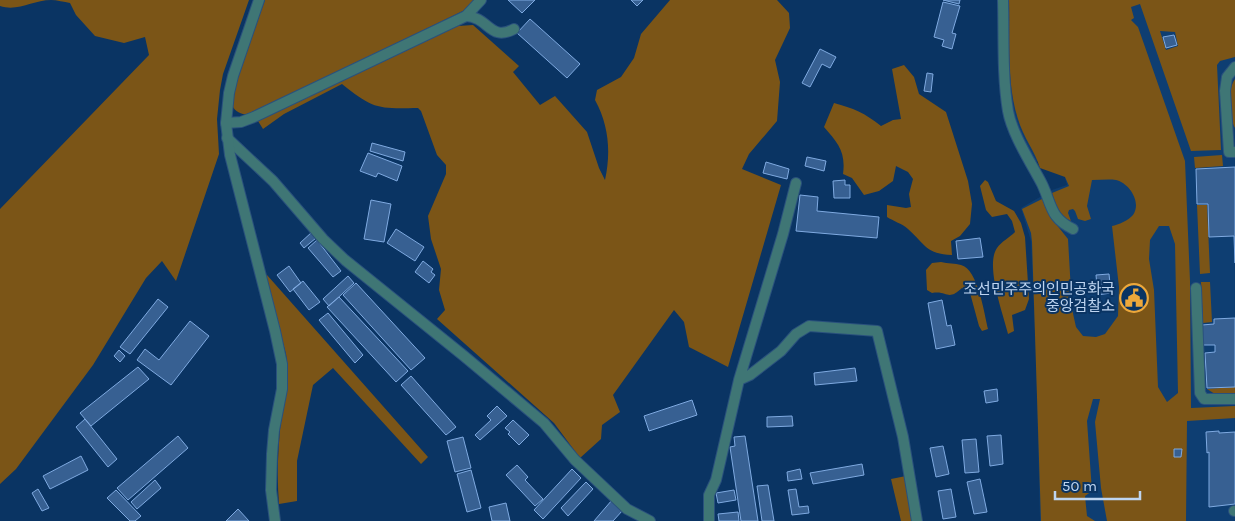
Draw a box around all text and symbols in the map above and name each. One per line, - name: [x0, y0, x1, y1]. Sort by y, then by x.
- place label: 조선민주주의인민공화국 중앙검찰소: [963, 280, 1115, 315]
- public building icon: 조선민주주의인민공화국 중앙검찰소: [1119, 283, 1149, 313]
- scale bar: [1055, 468, 1140, 500]
- text: 50 m: [1062, 477, 1097, 495]

